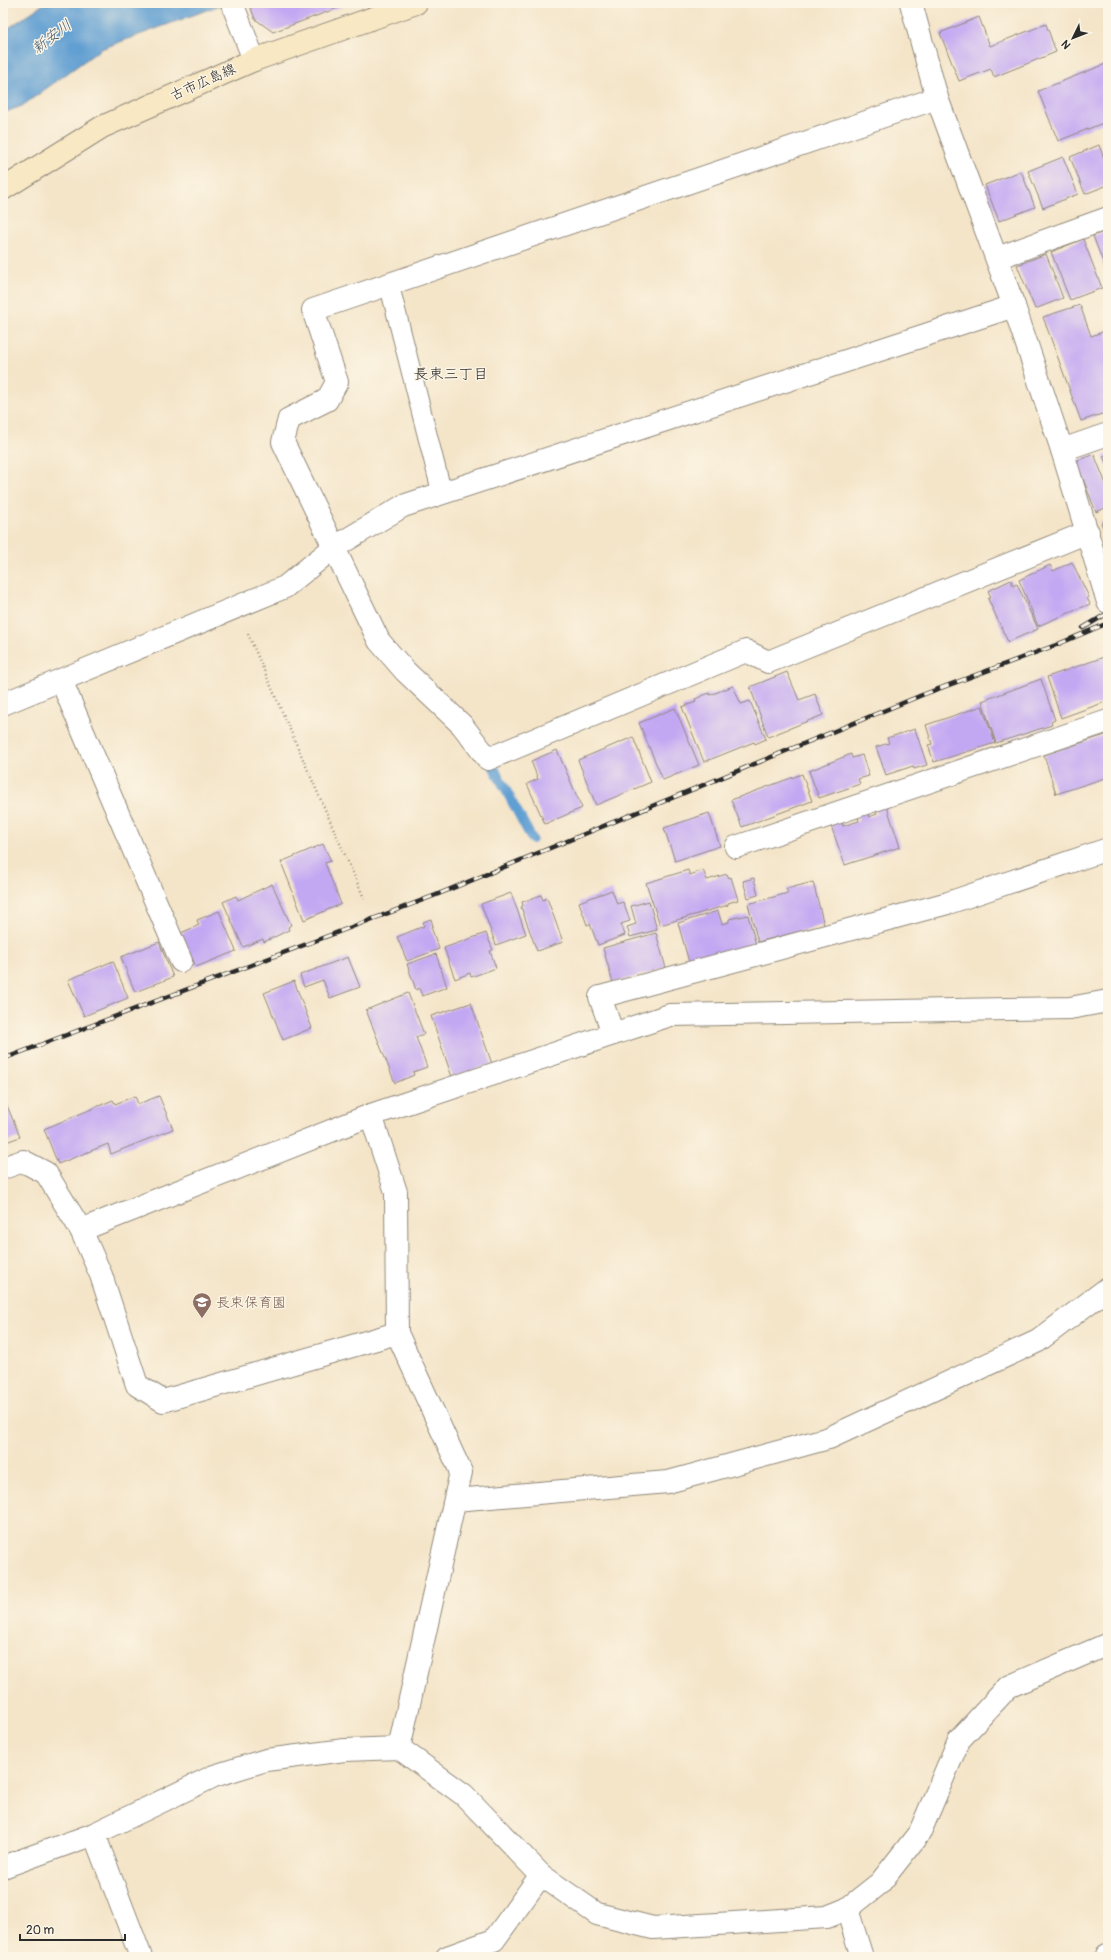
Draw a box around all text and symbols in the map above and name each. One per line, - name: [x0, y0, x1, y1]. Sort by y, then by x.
- water label: 新安川: [28, 16, 76, 58]
- north arrow: [1053, 18, 1093, 58]
- text: N: [1058, 37, 1073, 52]
- street label: 古市広島線: [168, 60, 238, 104]
- district label: 長束三丁目: [413, 365, 489, 384]
- school or university icon: 長束保育園: [191, 1291, 213, 1319]
- place label: 長束保育園: [216, 1294, 286, 1311]
- scale bar: [20, 1916, 125, 1942]
- text: 20 m: [26, 1923, 55, 1938]

